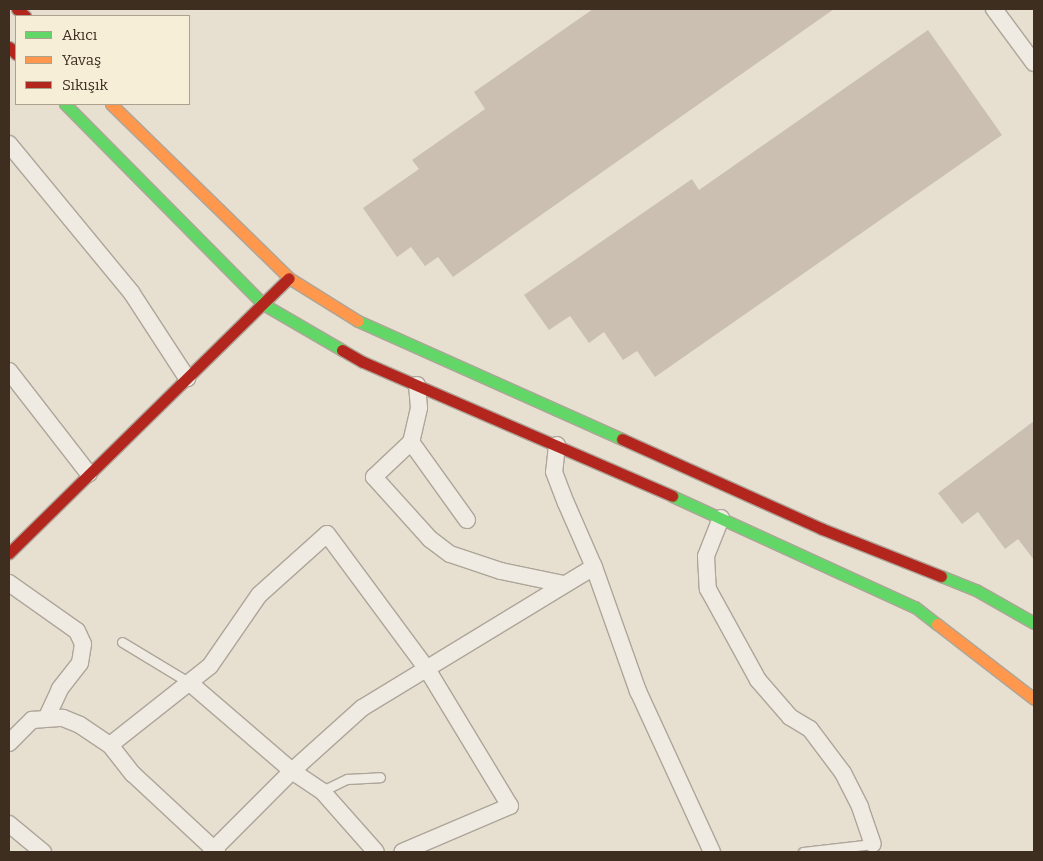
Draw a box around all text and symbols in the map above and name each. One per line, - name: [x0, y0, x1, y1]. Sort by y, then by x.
- legend: [15, 15, 190, 105]
- text: Akıcı: [62, 26, 97, 44]
- text: Yavaş: [62, 51, 101, 69]
- text: Sıkışık: [62, 76, 108, 94]

